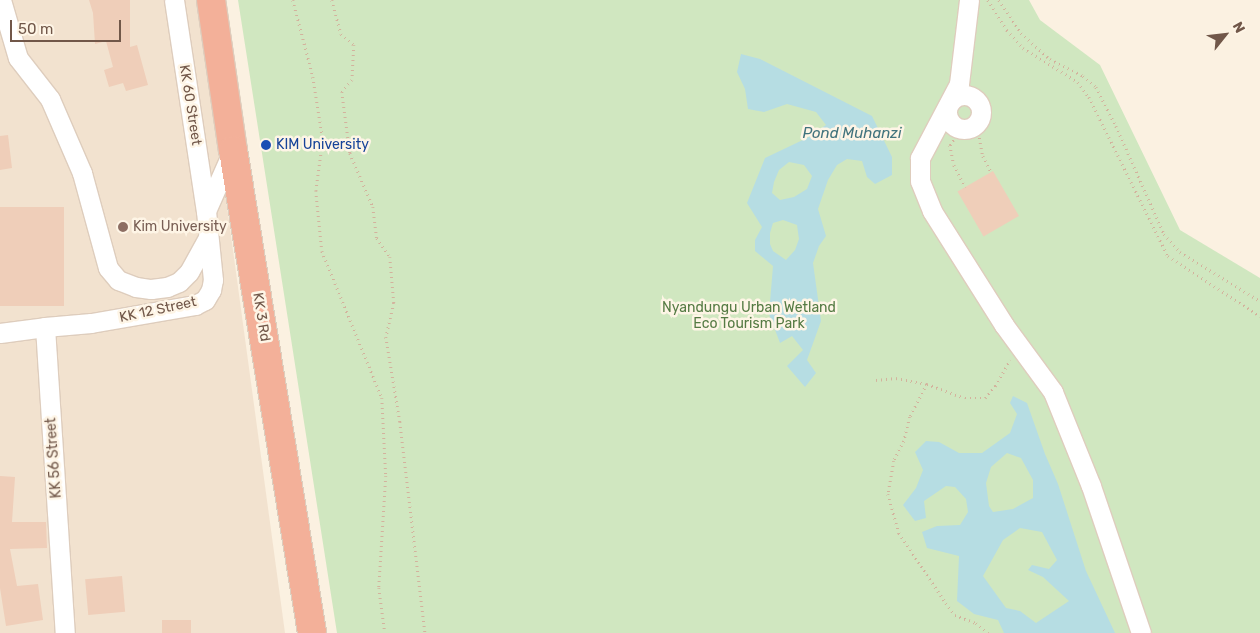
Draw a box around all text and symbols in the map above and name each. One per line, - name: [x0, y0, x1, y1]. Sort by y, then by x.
- scale bar: [12, 10, 124, 42]
- north arrow: [1200, 10, 1250, 60]
- text: N: [1229, 19, 1248, 36]
- text: 50 m: [18, 20, 53, 38]
- street label: KK 60 Street: [175, 63, 205, 147]
- water label: Pond Muhanzi: [802, 125, 902, 143]
- place label: KIM University: [276, 137, 369, 153]
- marker: KIM University: [260, 139, 272, 151]
- place label: Kim University: [133, 219, 227, 235]
- marker: Kim University: [117, 221, 129, 233]
- street label: KK 3 Rd: [249, 291, 273, 343]
- street label: KK 12 Street: [118, 294, 198, 326]
- park label: Nyandungu Urban Wetland Eco Tourism Park: [662, 300, 836, 332]
- street label: KK 56 Street: [43, 417, 65, 499]

